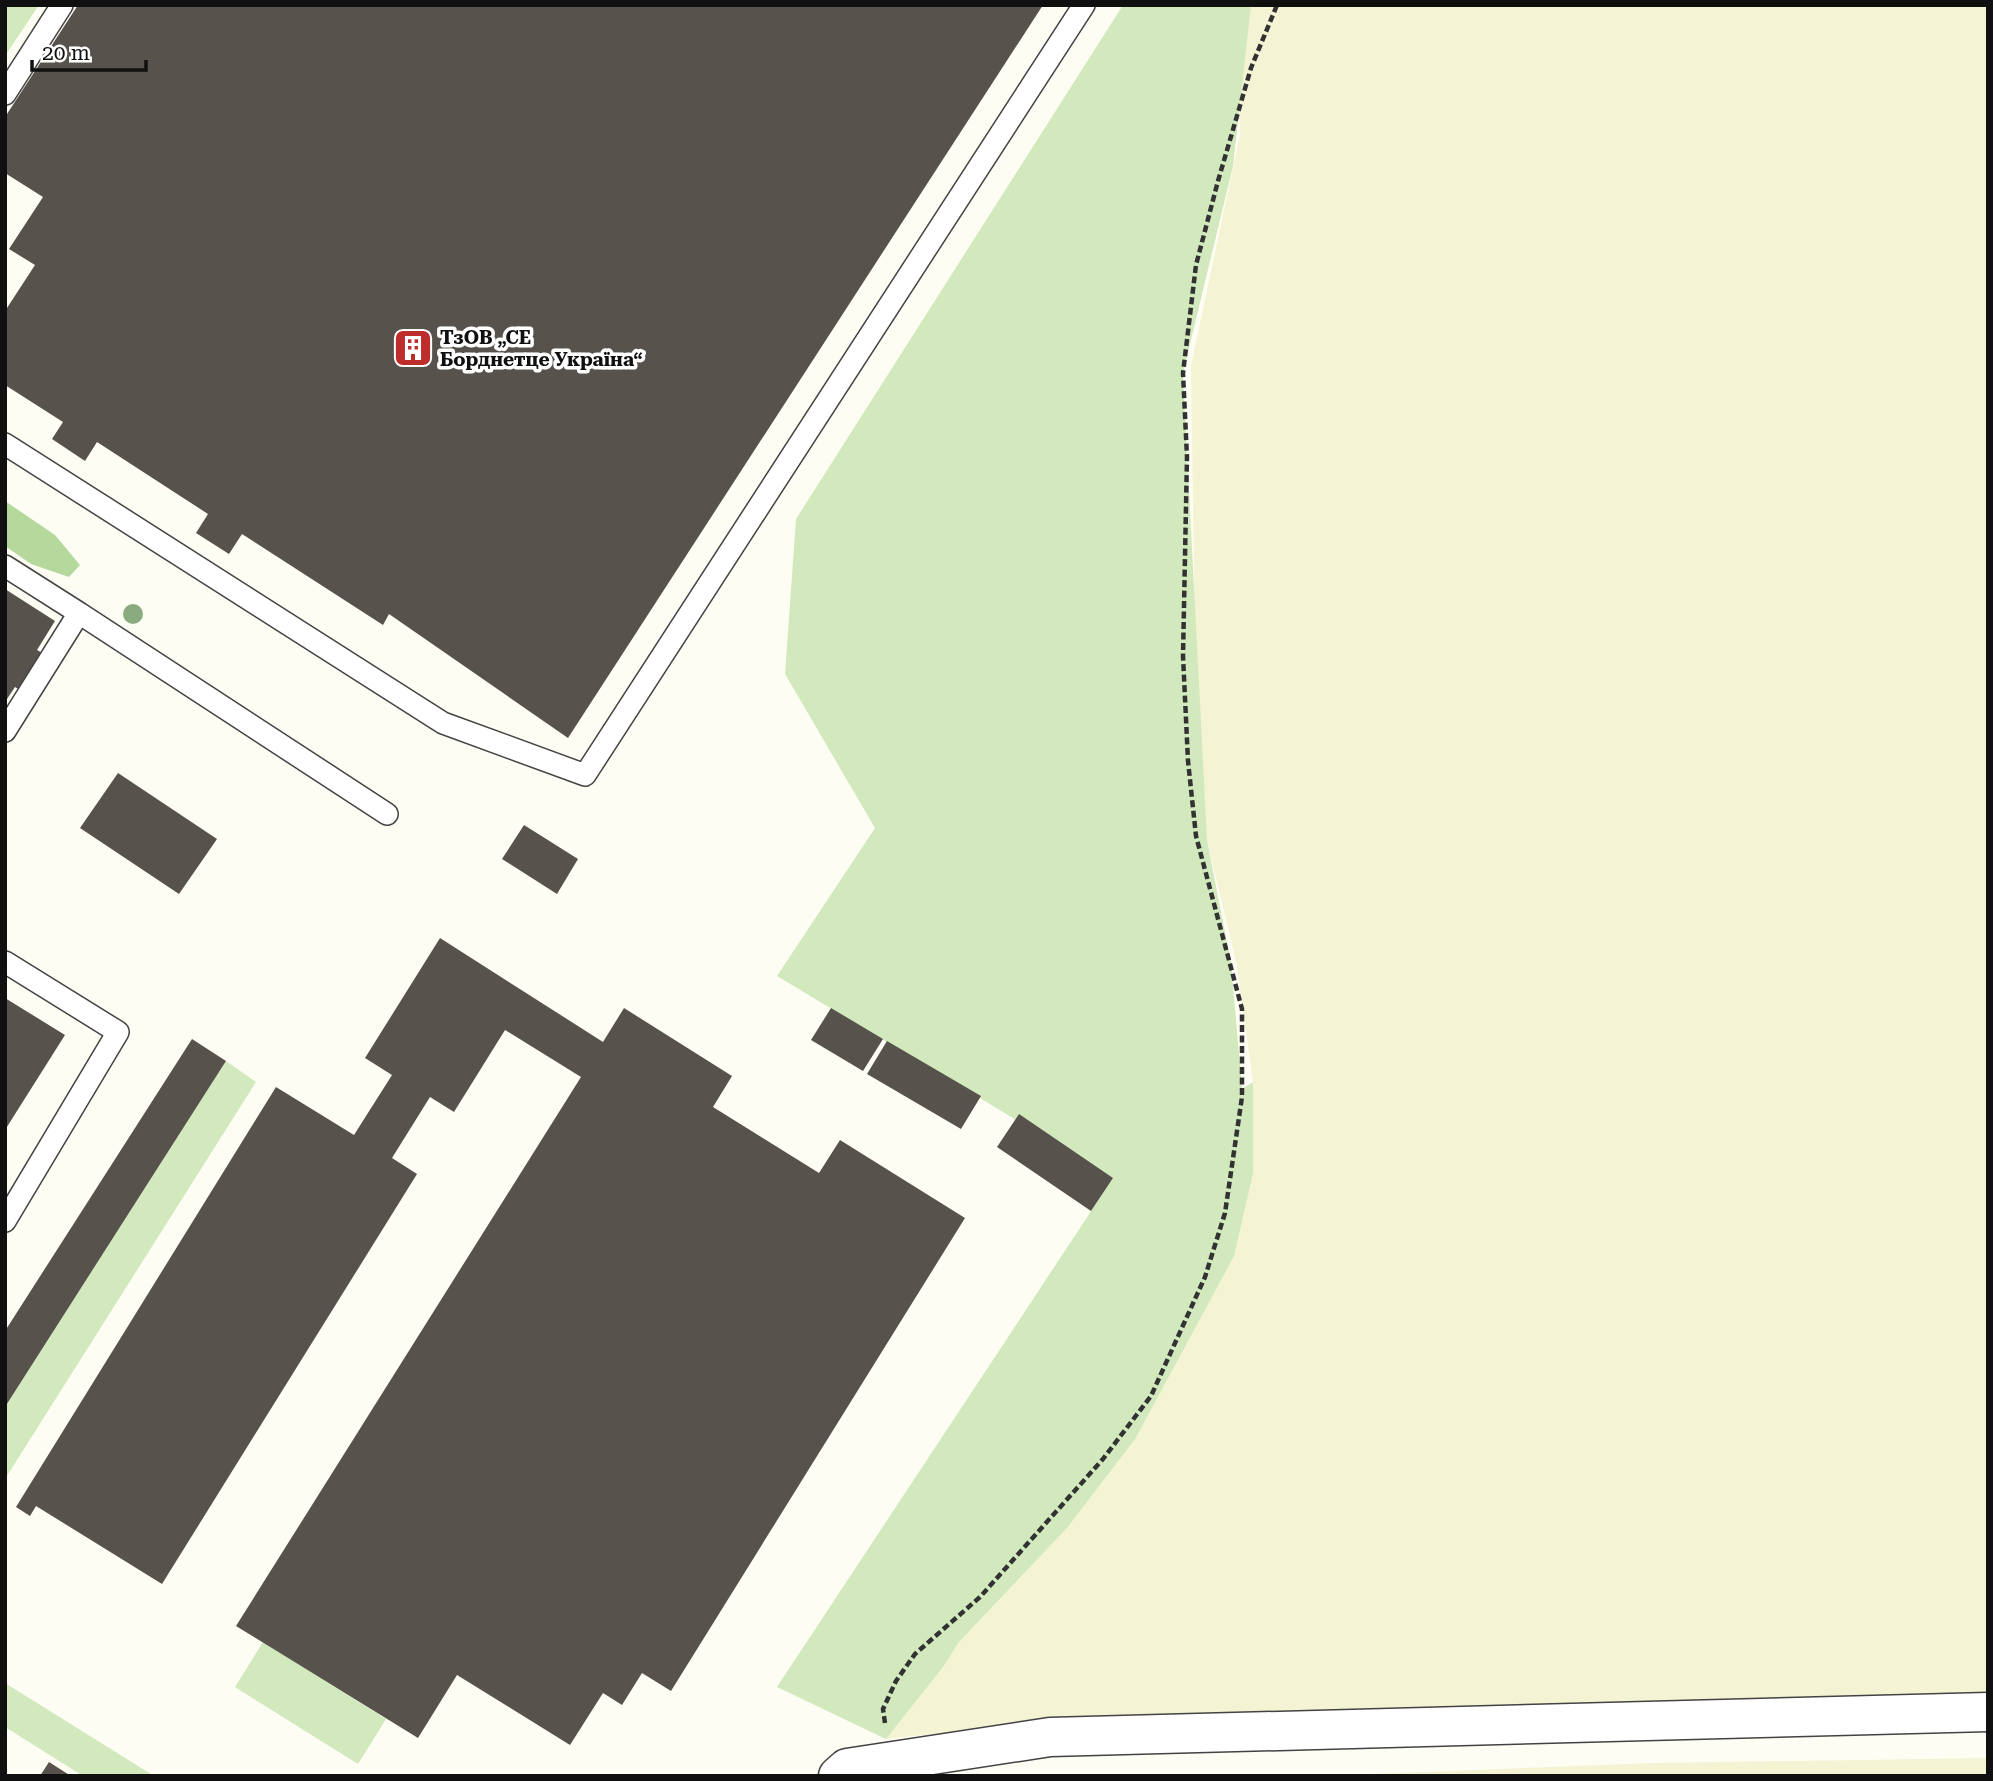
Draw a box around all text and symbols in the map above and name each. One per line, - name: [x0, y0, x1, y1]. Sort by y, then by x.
- scale bar: [32, 28, 145, 72]
- text: 20 m: [42, 41, 90, 65]
- place label: ТзОВ „СЕ Борднетце Україна“: [440, 326, 642, 371]
- building icon: ТзОВ „СЕ Борднетце Україна“: [392, 327, 434, 369]

